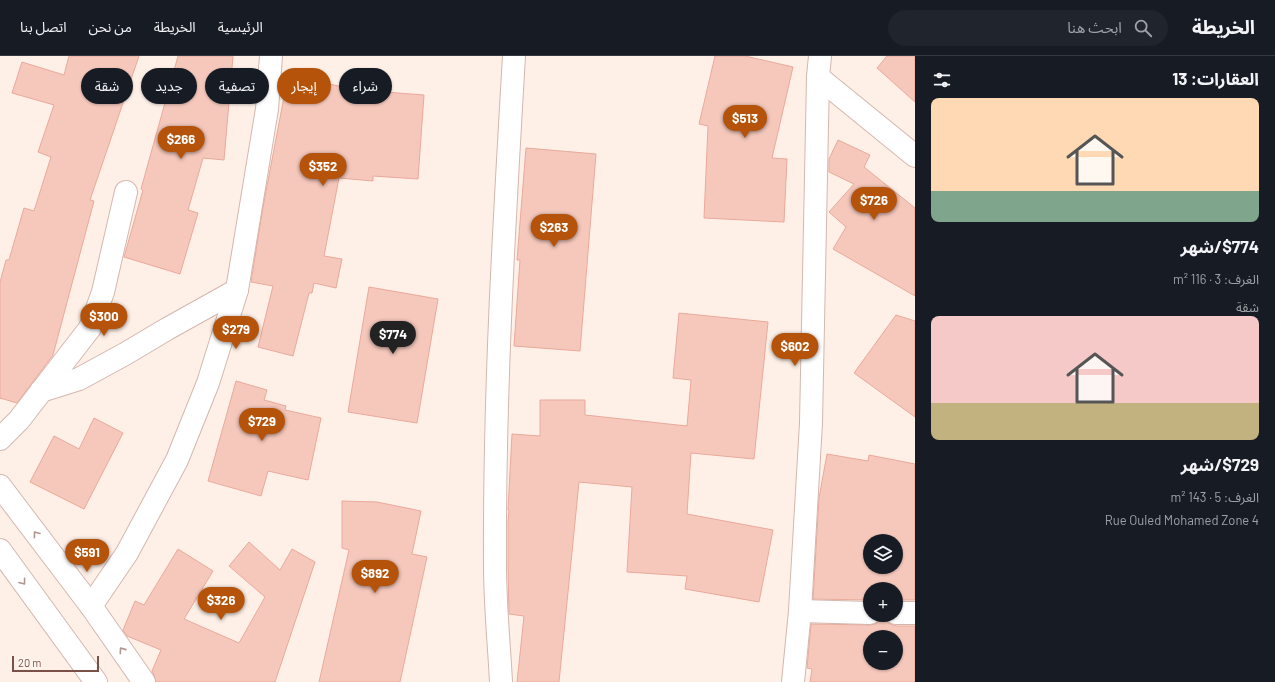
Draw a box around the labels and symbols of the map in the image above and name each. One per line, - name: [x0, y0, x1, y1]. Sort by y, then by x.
- pin: $513: [721, 105, 769, 139]
- pin: $266: [157, 126, 205, 160]
- pin: $352: [299, 153, 347, 187]
- pin: $726: [850, 187, 898, 221]
- pin: $263: [530, 214, 578, 248]
- pin: $300: [80, 303, 128, 337]
- pin: $279: [212, 316, 260, 350]
- pin: $774: [369, 321, 417, 355]
- pin: $602: [771, 333, 819, 367]
- pin: $729: [238, 408, 286, 442]
- one-way arrow: [34, 531, 41, 538]
- pin: $591: [63, 539, 111, 573]
- pin: $892: [351, 560, 399, 594]
- one-way arrow: [18, 577, 25, 584]
- pin: $326: [197, 587, 245, 621]
- one-way arrow: [119, 647, 127, 654]
- scale bar: [12, 654, 99, 673]

